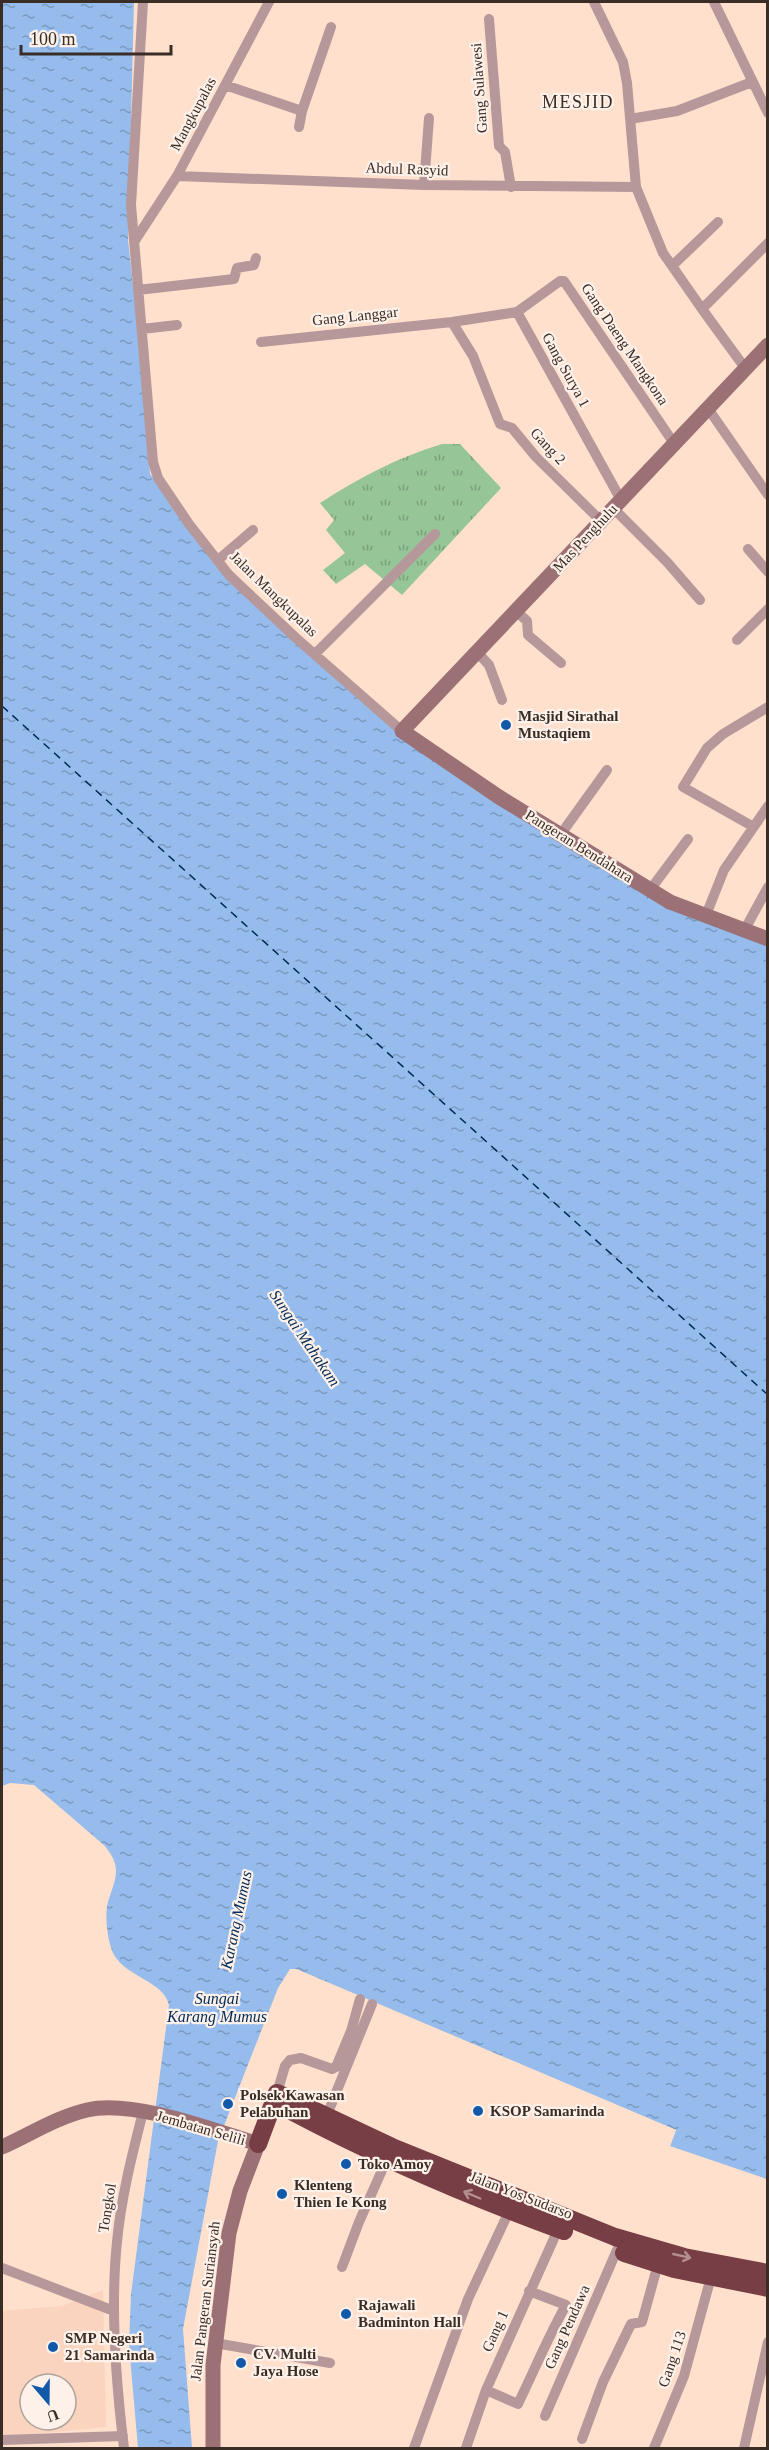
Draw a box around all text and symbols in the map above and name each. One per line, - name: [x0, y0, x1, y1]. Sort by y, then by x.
- scale bar: [21, 18, 171, 56]
- text: 100 m: [30, 29, 76, 49]
- street label: Gang Sulawesi: [468, 42, 490, 134]
- street label: Mangkupalas: [167, 74, 219, 153]
- district label: MESJID: [542, 92, 614, 112]
- street label: Abdul Rasyid: [365, 160, 449, 178]
- street label: Gang Daeng Mangkona: [578, 280, 672, 408]
- street label: Gang Langgar: [311, 304, 399, 328]
- street label: Gang Surya 1: [539, 330, 593, 410]
- street label: Gang 2: [527, 425, 569, 467]
- street label: Mas Penghulu: [550, 501, 621, 575]
- street label: Jalan Mangkupalas: [227, 548, 321, 640]
- place label: Masjid Sirathal Mustaqiem: [518, 708, 618, 741]
- marker: Masjid Sirathal Mustaqiem: [499, 718, 513, 732]
- street label: Pangeran Bendahara: [522, 806, 636, 886]
- water label: Sungai Mahakam: [266, 1287, 343, 1390]
- water label: Karang Mumus: [217, 1869, 256, 1972]
- water label: Sungai Karang Mumus: [166, 1990, 267, 2026]
- place label: Polsek Kawasan Pelabuhan: [240, 2087, 345, 2120]
- marker: Polsek Kawasan Pelabuhan: [221, 2097, 235, 2111]
- place label: KSOP Samarinda: [490, 2103, 605, 2119]
- marker: KSOP Samarinda: [471, 2104, 485, 2118]
- street label: Jembatan Selili: [155, 2108, 247, 2148]
- place label: Toko Amoy: [358, 2156, 432, 2172]
- marker: Toko Amoy: [339, 2157, 353, 2171]
- street label: Jalan Yos Sudarso: [467, 2168, 575, 2222]
- place label: Klenteng Thien Ie Kong: [294, 2177, 387, 2210]
- street label: Tongkol: [95, 2182, 119, 2234]
- marker: Klenteng Thien Ie Kong: [275, 2187, 289, 2201]
- one-way arrow: [463, 2189, 482, 2200]
- street label: Jalan Pangeran Suriansyah: [187, 2220, 223, 2382]
- one-way arrow: [672, 2251, 691, 2263]
- street label: Gang Pendawa: [541, 2282, 593, 2372]
- place label: Rajawali Badminton Hall: [358, 2297, 461, 2330]
- marker: Rajawali Badminton Hall: [339, 2307, 353, 2321]
- street label: Gang 1: [479, 2308, 511, 2354]
- street label: Gang 113: [655, 2329, 689, 2389]
- place label: SMP Negeri 21 Samarinda: [65, 2330, 155, 2363]
- marker: SMP Negeri 21 Samarinda: [46, 2340, 60, 2354]
- place label: CV. Multi Jaya Hose: [253, 2346, 319, 2379]
- marker: CV. Multi Jaya Hose: [234, 2356, 248, 2370]
- north arrow: [18, 2372, 78, 2432]
- text: U: [44, 2406, 61, 2426]

